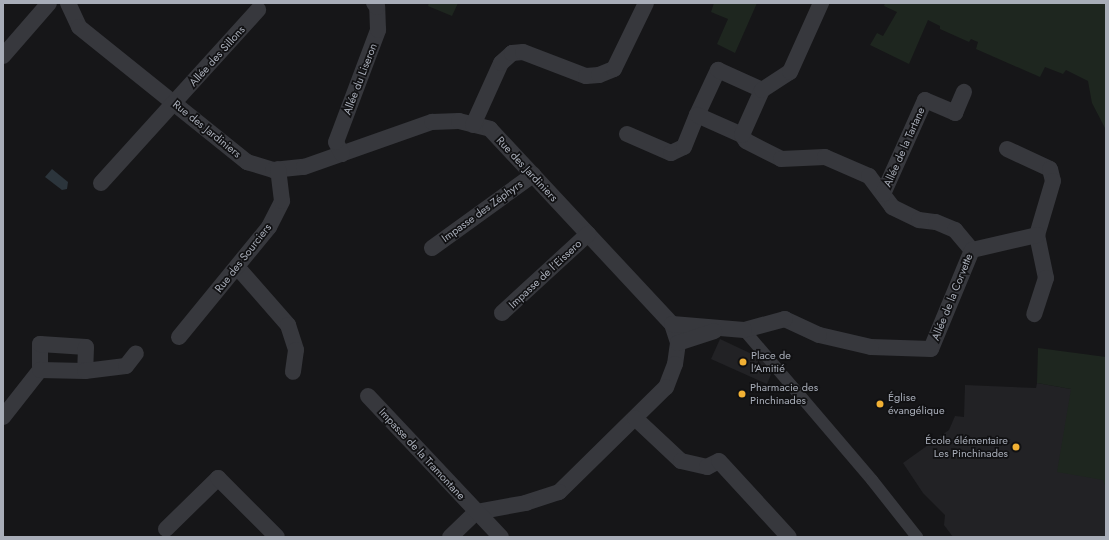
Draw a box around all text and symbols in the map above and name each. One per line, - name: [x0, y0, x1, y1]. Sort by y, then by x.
- street label: Allée des Sillons: [186, 23, 248, 89]
- street label: Allée du Liseron: [340, 41, 380, 117]
- street label: Rue des Jardiniers: [170, 97, 244, 161]
- street label: Allée de la Tartane: [881, 105, 927, 189]
- street label: Rue des Jardiniers: [494, 134, 560, 204]
- street label: Impasse des Zéphyrs: [439, 177, 525, 245]
- street label: Rue des Sourciers: [212, 221, 274, 295]
- street label: Impasse de l’Eissero: [506, 237, 584, 311]
- street label: Allée de la Corvette: [929, 252, 975, 342]
- place label: Place de l'Amitié: [751, 349, 791, 375]
- marker: Place de l'Amitié: [738, 357, 748, 367]
- place label: Pharmacie des Pinchinades: [750, 381, 818, 407]
- marker: Pharmacie des Pinchinades: [737, 389, 747, 399]
- place label: Église évangélique: [888, 391, 945, 417]
- marker: Église évangélique: [875, 399, 885, 409]
- street label: Impasse de la Tramontane: [376, 406, 468, 502]
- place label: École élémentaire Les Pinchinades: [925, 434, 1008, 460]
- marker: École élémentaire Les Pinchinades: [1011, 442, 1021, 452]

